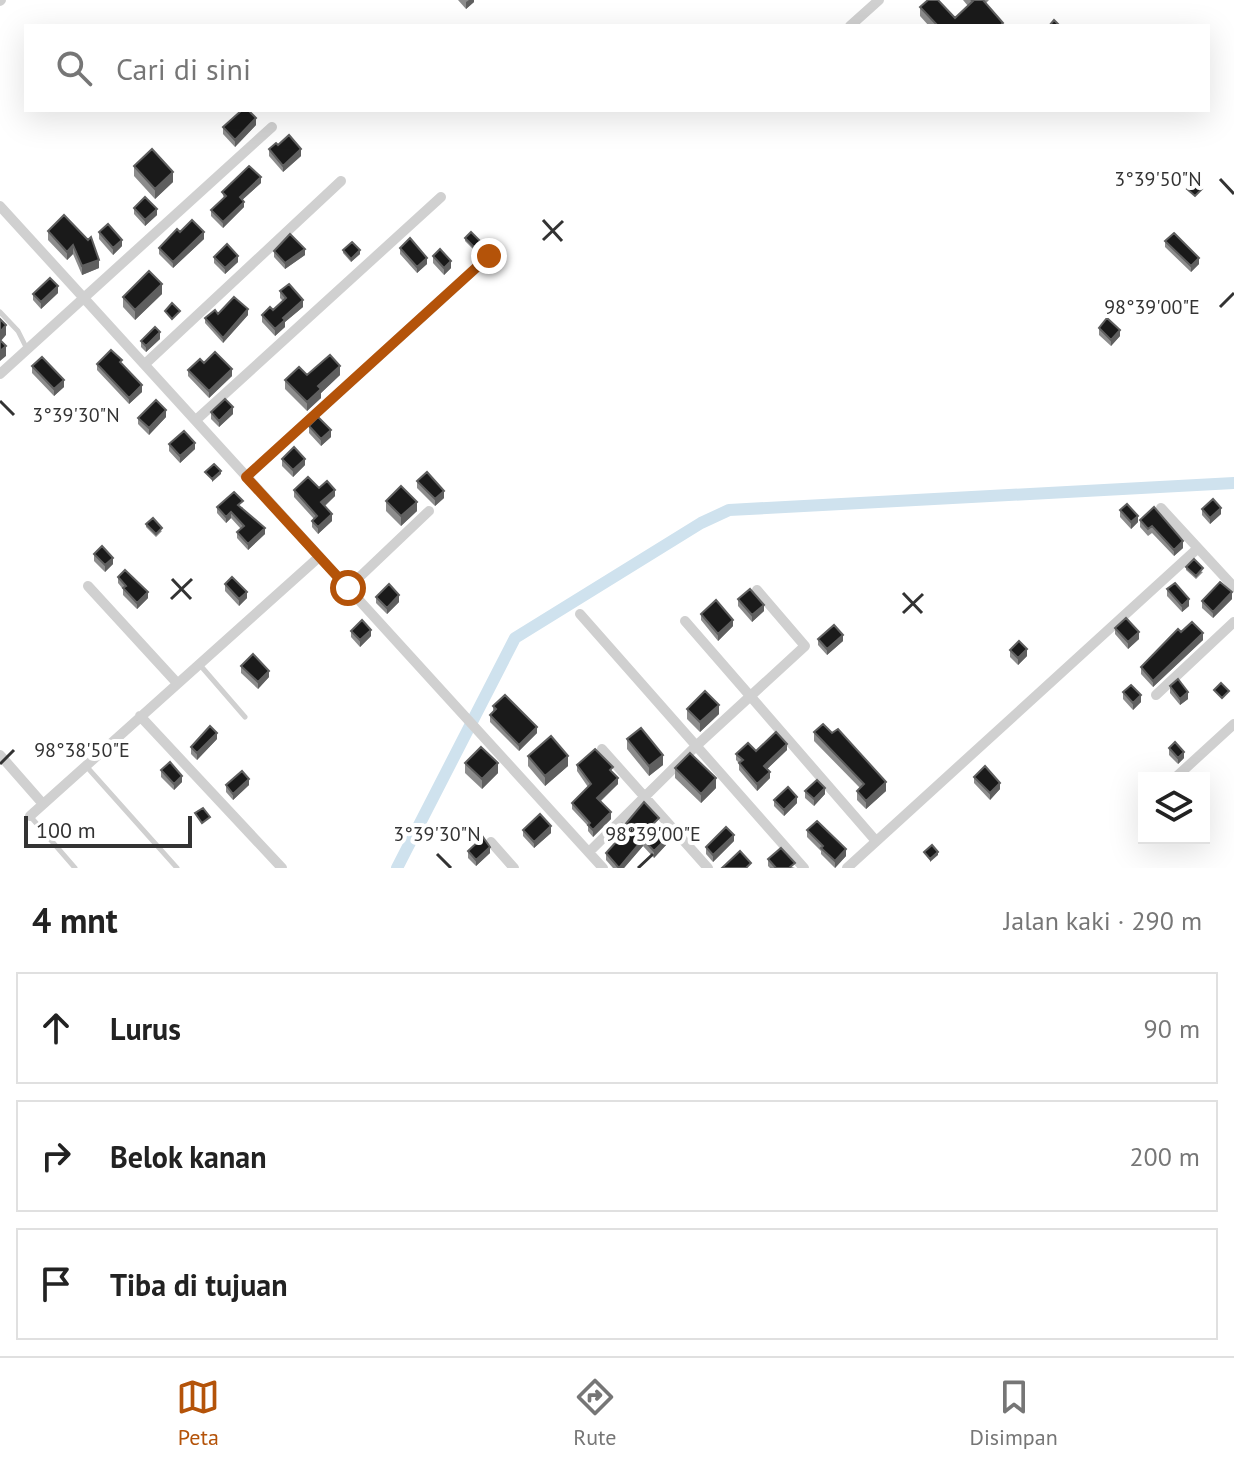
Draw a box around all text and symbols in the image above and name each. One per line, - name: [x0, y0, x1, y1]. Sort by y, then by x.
- search box: [24, 24, 1210, 112]
- icon: search: [52, 46, 96, 90]
- text: Cari di sini: [116, 49, 251, 88]
- text: 3°39'50"N: [1114, 166, 1202, 192]
- route end: [471, 238, 507, 274]
- text: 98°39'00"E: [1104, 294, 1200, 320]
- text: 3°39'30"N: [32, 402, 120, 428]
- route start: [330, 570, 366, 606]
- text: 98°38'50"E: [34, 737, 130, 763]
- map controls: [1138, 772, 1210, 844]
- button: layers: [1138, 772, 1210, 844]
- scale bar: [24, 812, 192, 848]
- text: 100 m: [36, 816, 96, 844]
- text: 3°39'30"N: [393, 821, 481, 847]
- text: 98°39'00"E: [605, 821, 701, 847]
- text: 4 mnt: [32, 898, 118, 942]
- text: Jalan kaki · 290 m: [1004, 904, 1202, 937]
- icon: ahead: [34, 1006, 78, 1050]
- text: Lurus: [110, 1009, 181, 1048]
- text: 90 m: [1144, 1012, 1200, 1045]
- icon: right: [34, 1134, 78, 1178]
- text: Belok kanan: [110, 1137, 267, 1176]
- text: 200 m: [1129, 1140, 1200, 1173]
- icon: arrive: [34, 1262, 78, 1306]
- text: Tiba di tujuan: [110, 1265, 288, 1304]
- tab: Peta: [176, 1375, 220, 1451]
- tab: Rute: [573, 1375, 617, 1451]
- tab: Disimpan: [970, 1375, 1058, 1451]

